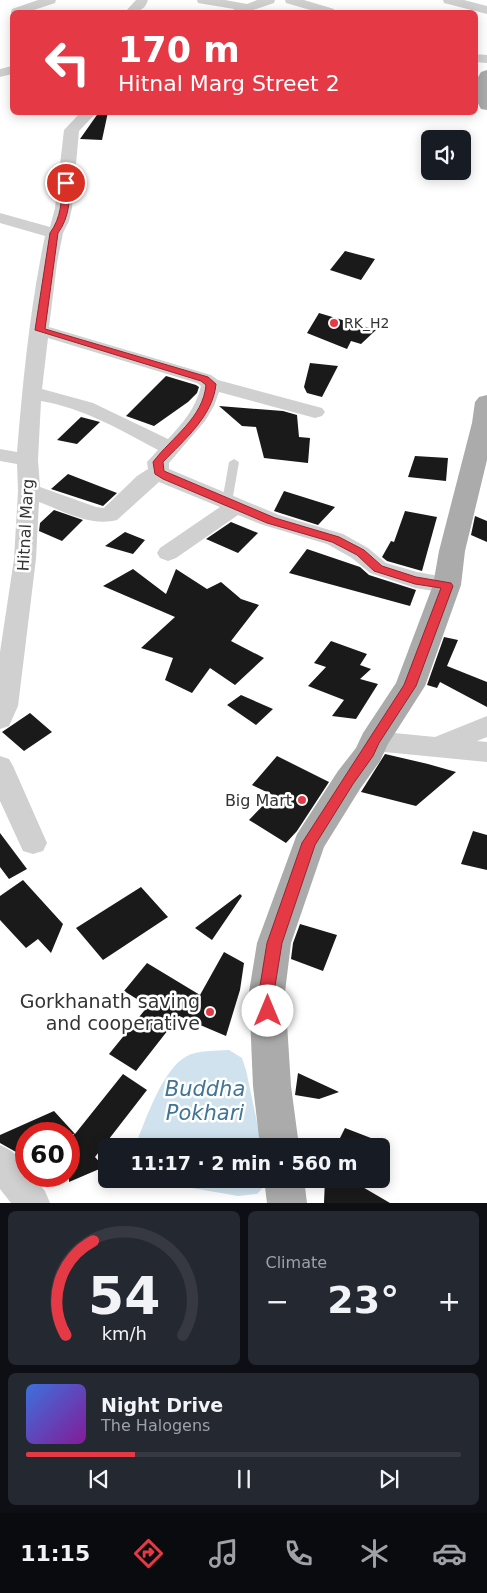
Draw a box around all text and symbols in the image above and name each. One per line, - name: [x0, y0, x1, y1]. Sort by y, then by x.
- icon: left: [35, 30, 100, 95]
- text: 170 m: [118, 30, 240, 70]
- text: Hitnal Marg Street 2: [118, 71, 340, 96]
- map controls: [421, 130, 471, 180]
- button: sound: [421, 130, 471, 180]
- pin: [45, 162, 87, 204]
- icon: arrive: [52, 169, 80, 197]
- place label: RK_H2: [344, 315, 389, 331]
- marker: RK_H2: [328, 317, 340, 329]
- street label: Hitnal Marg: [14, 478, 37, 572]
- place label: Big Mart: [225, 791, 292, 810]
- marker: Big Mart: [296, 794, 308, 806]
- position arrow: [241, 984, 293, 1036]
- place label: Gorkhanath saving and cooperative: [20, 990, 200, 1034]
- marker: Gorkhanath saving and cooperative: [204, 1006, 216, 1018]
- water label: Buddha Pokhari: [165, 1077, 245, 1125]
- speed limit sign: 60: [15, 1122, 80, 1187]
- text: 11:17 · 2 min · 560 m: [130, 1152, 358, 1174]
- text: Climate: [266, 1253, 327, 1272]
- text: 54: [88, 1266, 160, 1326]
- text: 23°: [327, 1278, 399, 1322]
- text: −: [266, 1285, 289, 1318]
- text: +: [438, 1285, 461, 1318]
- text: km/h: [101, 1323, 146, 1344]
- text: Night Drive: [101, 1394, 223, 1416]
- text: The Halogens: [101, 1416, 210, 1435]
- icon: previous: [85, 1465, 113, 1493]
- icon: pause: [230, 1465, 258, 1493]
- icon: next: [375, 1465, 403, 1493]
- icon: directions: [131, 1536, 166, 1571]
- icon: music: [206, 1536, 241, 1571]
- icon: phone: [281, 1536, 316, 1571]
- icon: climate: [357, 1536, 392, 1571]
- icon: car: [432, 1536, 467, 1571]
- text: 11:15: [20, 1541, 90, 1566]

